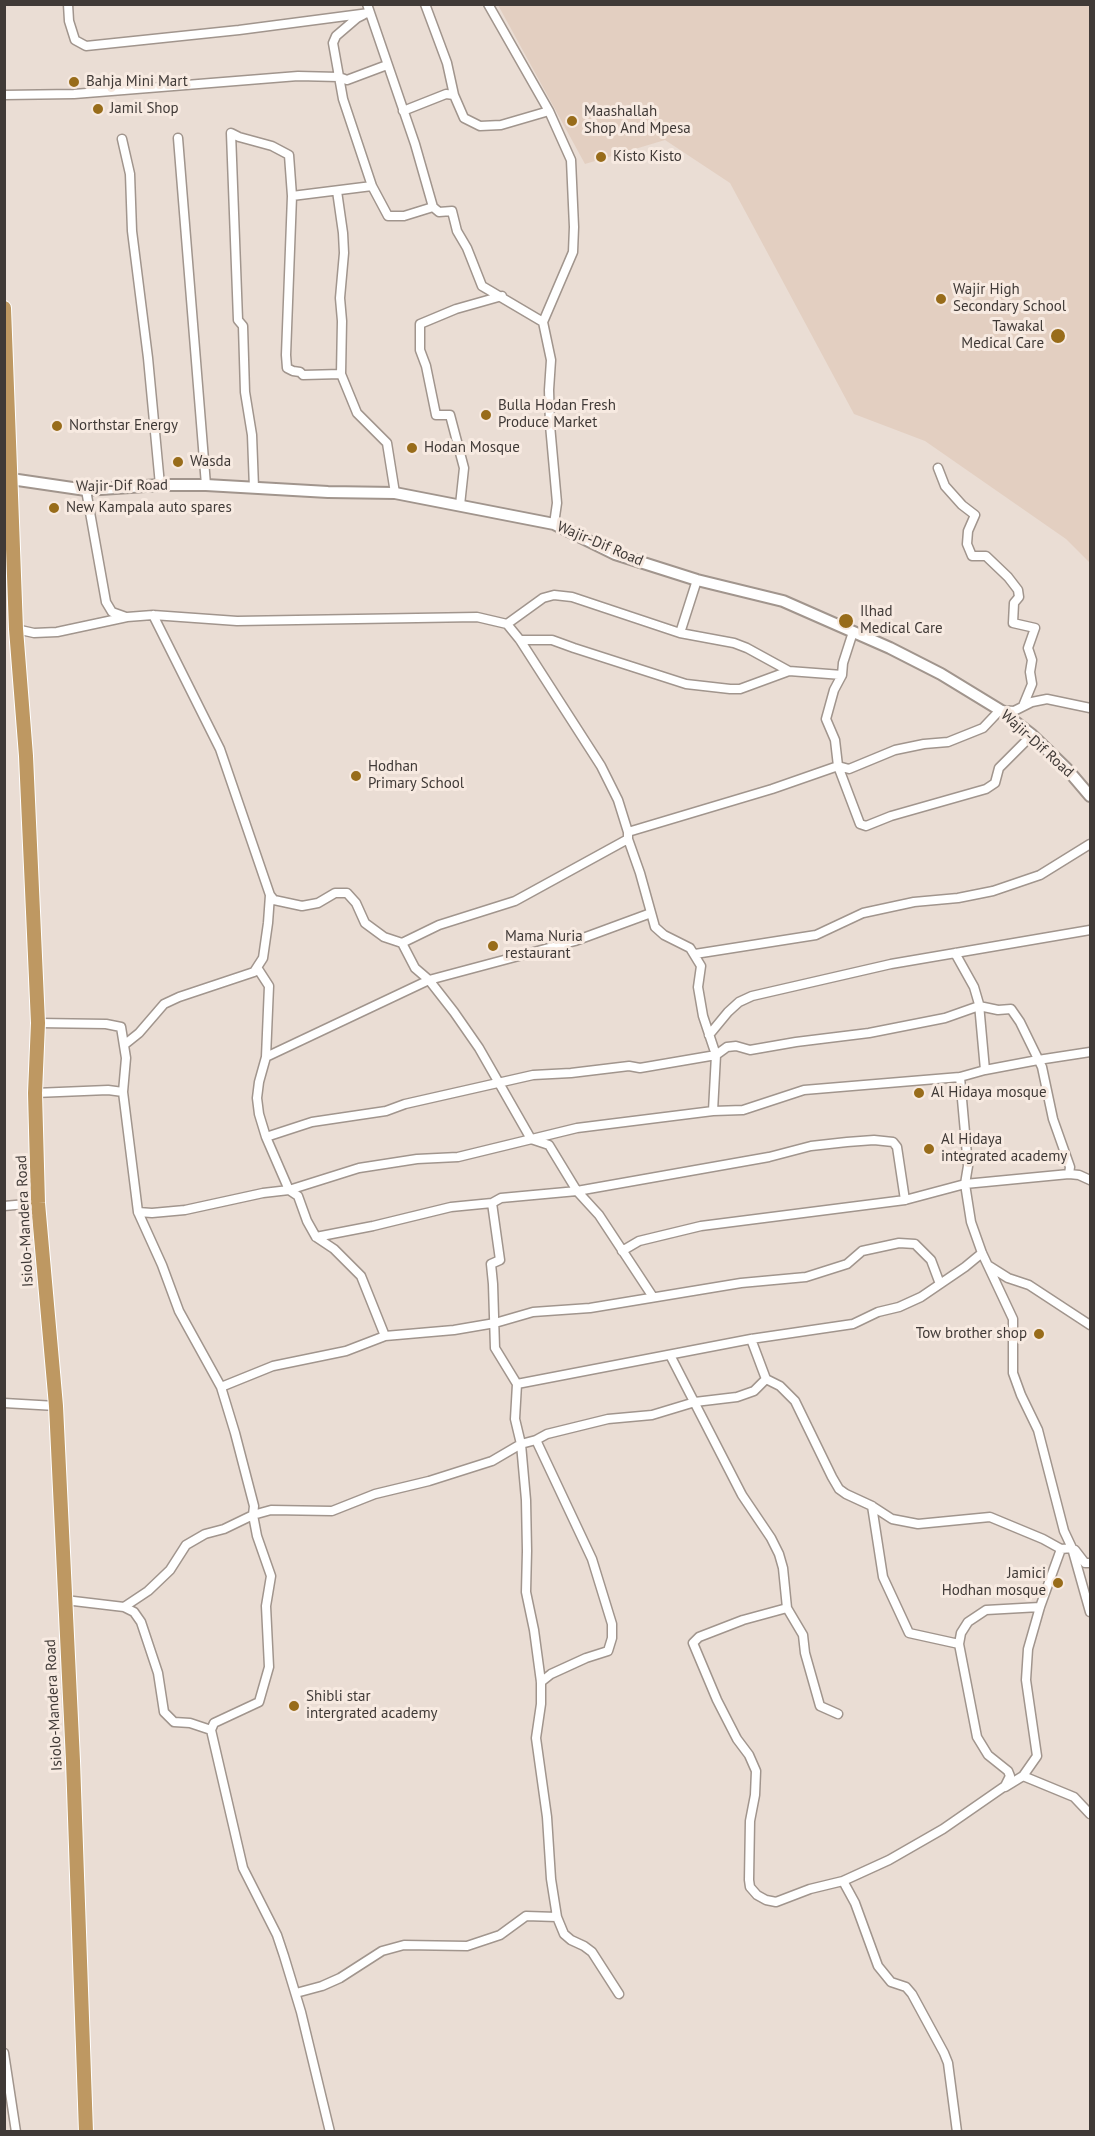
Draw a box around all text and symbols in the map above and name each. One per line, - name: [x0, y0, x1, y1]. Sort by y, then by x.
- place label: Bahja Mini Mart: [86, 73, 188, 91]
- marker: Bahja Mini Mart: [67, 75, 81, 89]
- place label: Jamil Shop: [110, 100, 179, 118]
- marker: Jamil Shop: [91, 102, 105, 116]
- place label: Maashallah Shop And Mpesa: [584, 103, 691, 138]
- marker: Maashallah Shop And Mpesa: [565, 114, 579, 128]
- place label: Kisto Kisto: [613, 148, 682, 166]
- marker: Kisto Kisto: [594, 150, 608, 164]
- place label: Wajir High Secondary School: [953, 281, 1066, 316]
- marker: Wajir High Secondary School: [934, 292, 948, 306]
- place label: Tawakal Medical Care: [961, 318, 1044, 353]
- marker: Tawakal Medical Care: [1049, 327, 1067, 345]
- place label: Bulla Hodan Fresh Produce Market: [498, 397, 616, 432]
- marker: Bulla Hodan Fresh Produce Market: [479, 408, 493, 422]
- place label: Northstar Energy: [69, 417, 178, 435]
- marker: Northstar Energy: [50, 419, 64, 433]
- place label: Hodan Mosque: [424, 439, 520, 457]
- marker: Hodan Mosque: [405, 441, 419, 455]
- place label: Wasda: [190, 453, 231, 471]
- marker: Wasda: [171, 455, 185, 469]
- street label: Wajir-Dif Road: [76, 476, 168, 496]
- place label: New Kampala auto spares: [66, 499, 232, 517]
- marker: New Kampala auto spares: [47, 501, 61, 515]
- street label: Wajir-Dif Road: [554, 518, 646, 570]
- place label: Ilhad Medical Care: [860, 603, 943, 638]
- marker: Ilhad Medical Care: [837, 612, 855, 630]
- street label: Wajir-Dif Road: [997, 706, 1077, 782]
- place label: Hodhan Primary School: [368, 758, 464, 793]
- marker: Hodhan Primary School: [349, 769, 363, 783]
- place label: Mama Nuria restaurant: [505, 928, 583, 963]
- marker: Mama Nuria restaurant: [486, 939, 500, 953]
- place label: Al Hidaya mosque: [931, 1084, 1046, 1102]
- marker: Al Hidaya mosque: [912, 1086, 926, 1100]
- place label: Al Hidaya integrated academy: [941, 1131, 1067, 1166]
- marker: Al Hidaya integrated academy: [922, 1142, 936, 1156]
- street label: Isiolo-Mandera Road: [13, 1155, 37, 1287]
- place label: Tow brother shop: [916, 1325, 1027, 1343]
- marker: Tow brother shop: [1032, 1327, 1046, 1341]
- place label: Jamici Hodhan mosque: [942, 1565, 1046, 1600]
- marker: Jamici Hodhan mosque: [1051, 1576, 1065, 1590]
- street label: Isiolo-Mandera Road: [42, 1639, 66, 1771]
- place label: Shibli star intergrated academy: [306, 1688, 438, 1723]
- marker: Shibli star intergrated academy: [287, 1699, 301, 1713]

